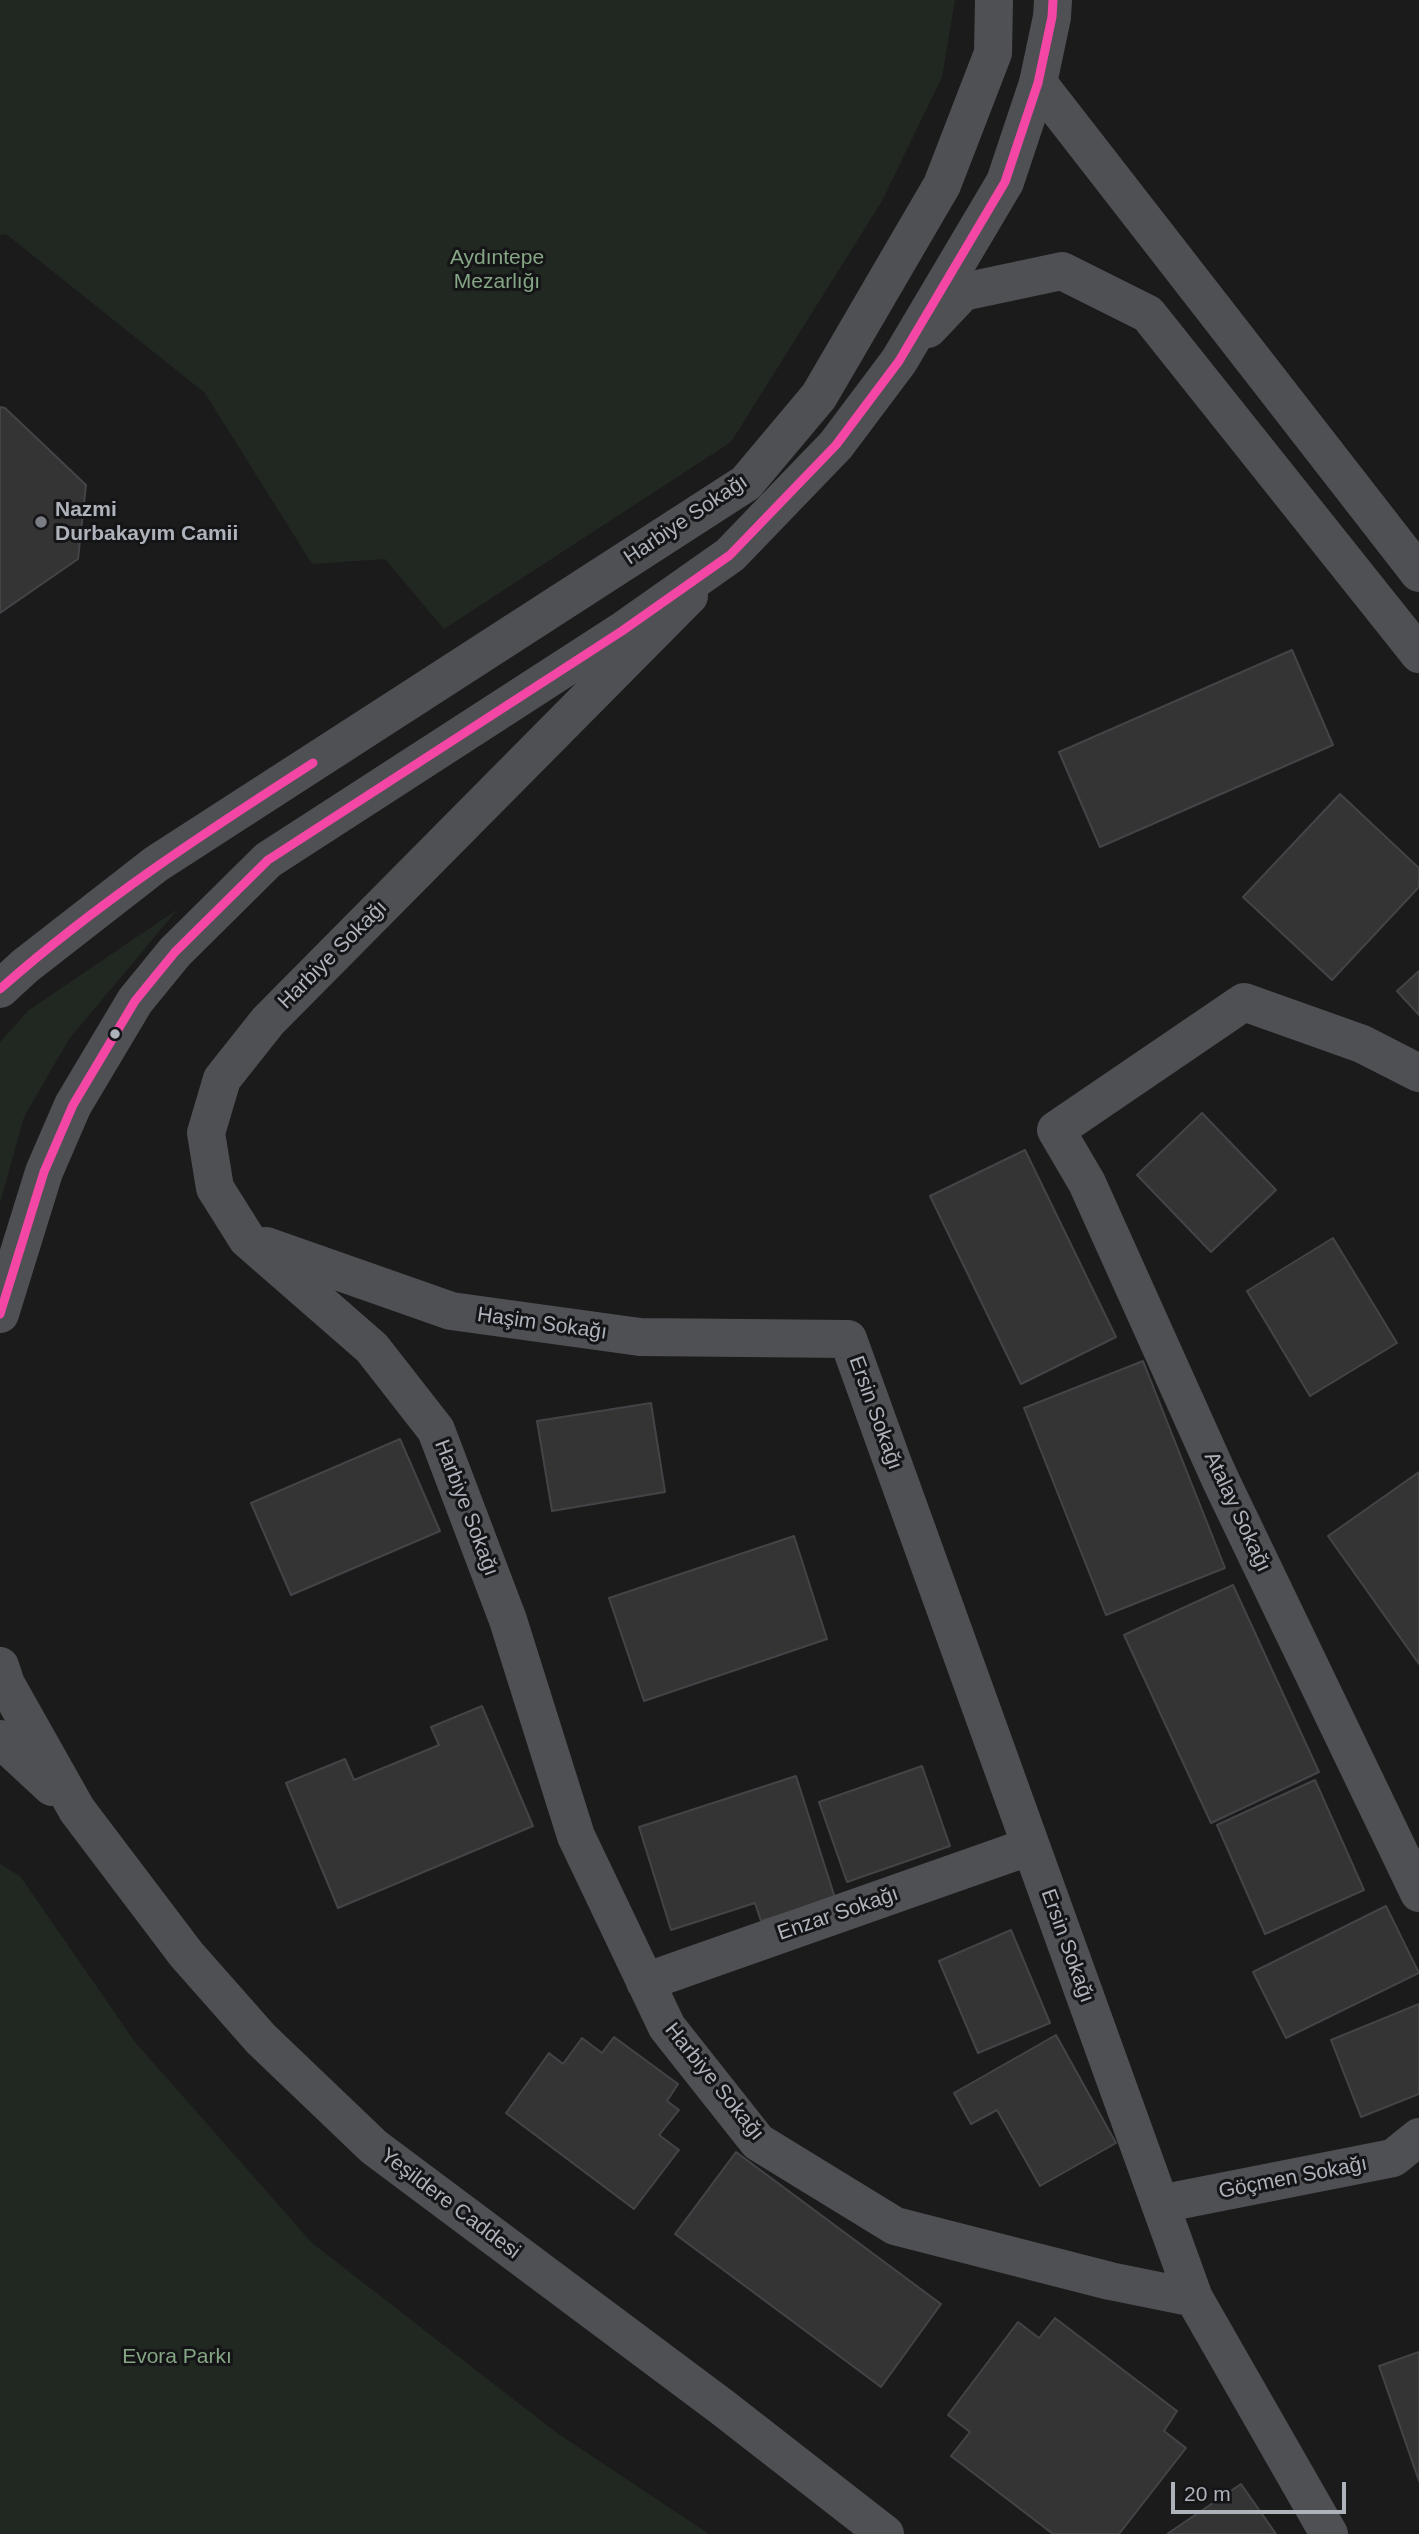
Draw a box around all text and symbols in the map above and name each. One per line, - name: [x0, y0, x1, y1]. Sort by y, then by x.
- park label: Aydıntepe Mezarlığı: [450, 245, 544, 295]
- street label: Harbiye Sokağı: [619, 469, 753, 571]
- place label: Nazmi Durbakayım Camii: [55, 497, 238, 547]
- marker: Nazmi Durbakayım Camii: [33, 514, 49, 530]
- street label: Harbiye Sokağı: [273, 895, 393, 1015]
- unlabelled marker: [108, 1027, 122, 1041]
- street label: Haşim Sokağı: [476, 1302, 608, 1346]
- street label: Ersin Sokağı: [843, 1353, 907, 1473]
- street label: Harbiye Sokağı: [429, 1436, 503, 1580]
- street label: Atalay Sokağı: [1198, 1448, 1276, 1576]
- street label: Enzar Sokağı: [774, 1882, 902, 1946]
- street label: Ersin Sokağı: [1035, 1886, 1099, 2006]
- street label: Harbiye Sokağı: [659, 2018, 769, 2146]
- street label: Yeşildere Caddesi: [375, 2143, 525, 2265]
- street label: Göçmen Sokağı: [1217, 2151, 1369, 2205]
- park label: Evora Parkı: [122, 2344, 232, 2370]
- scale bar: [1174, 2468, 1349, 2512]
- text: 20 m: [1184, 2482, 1231, 2505]

